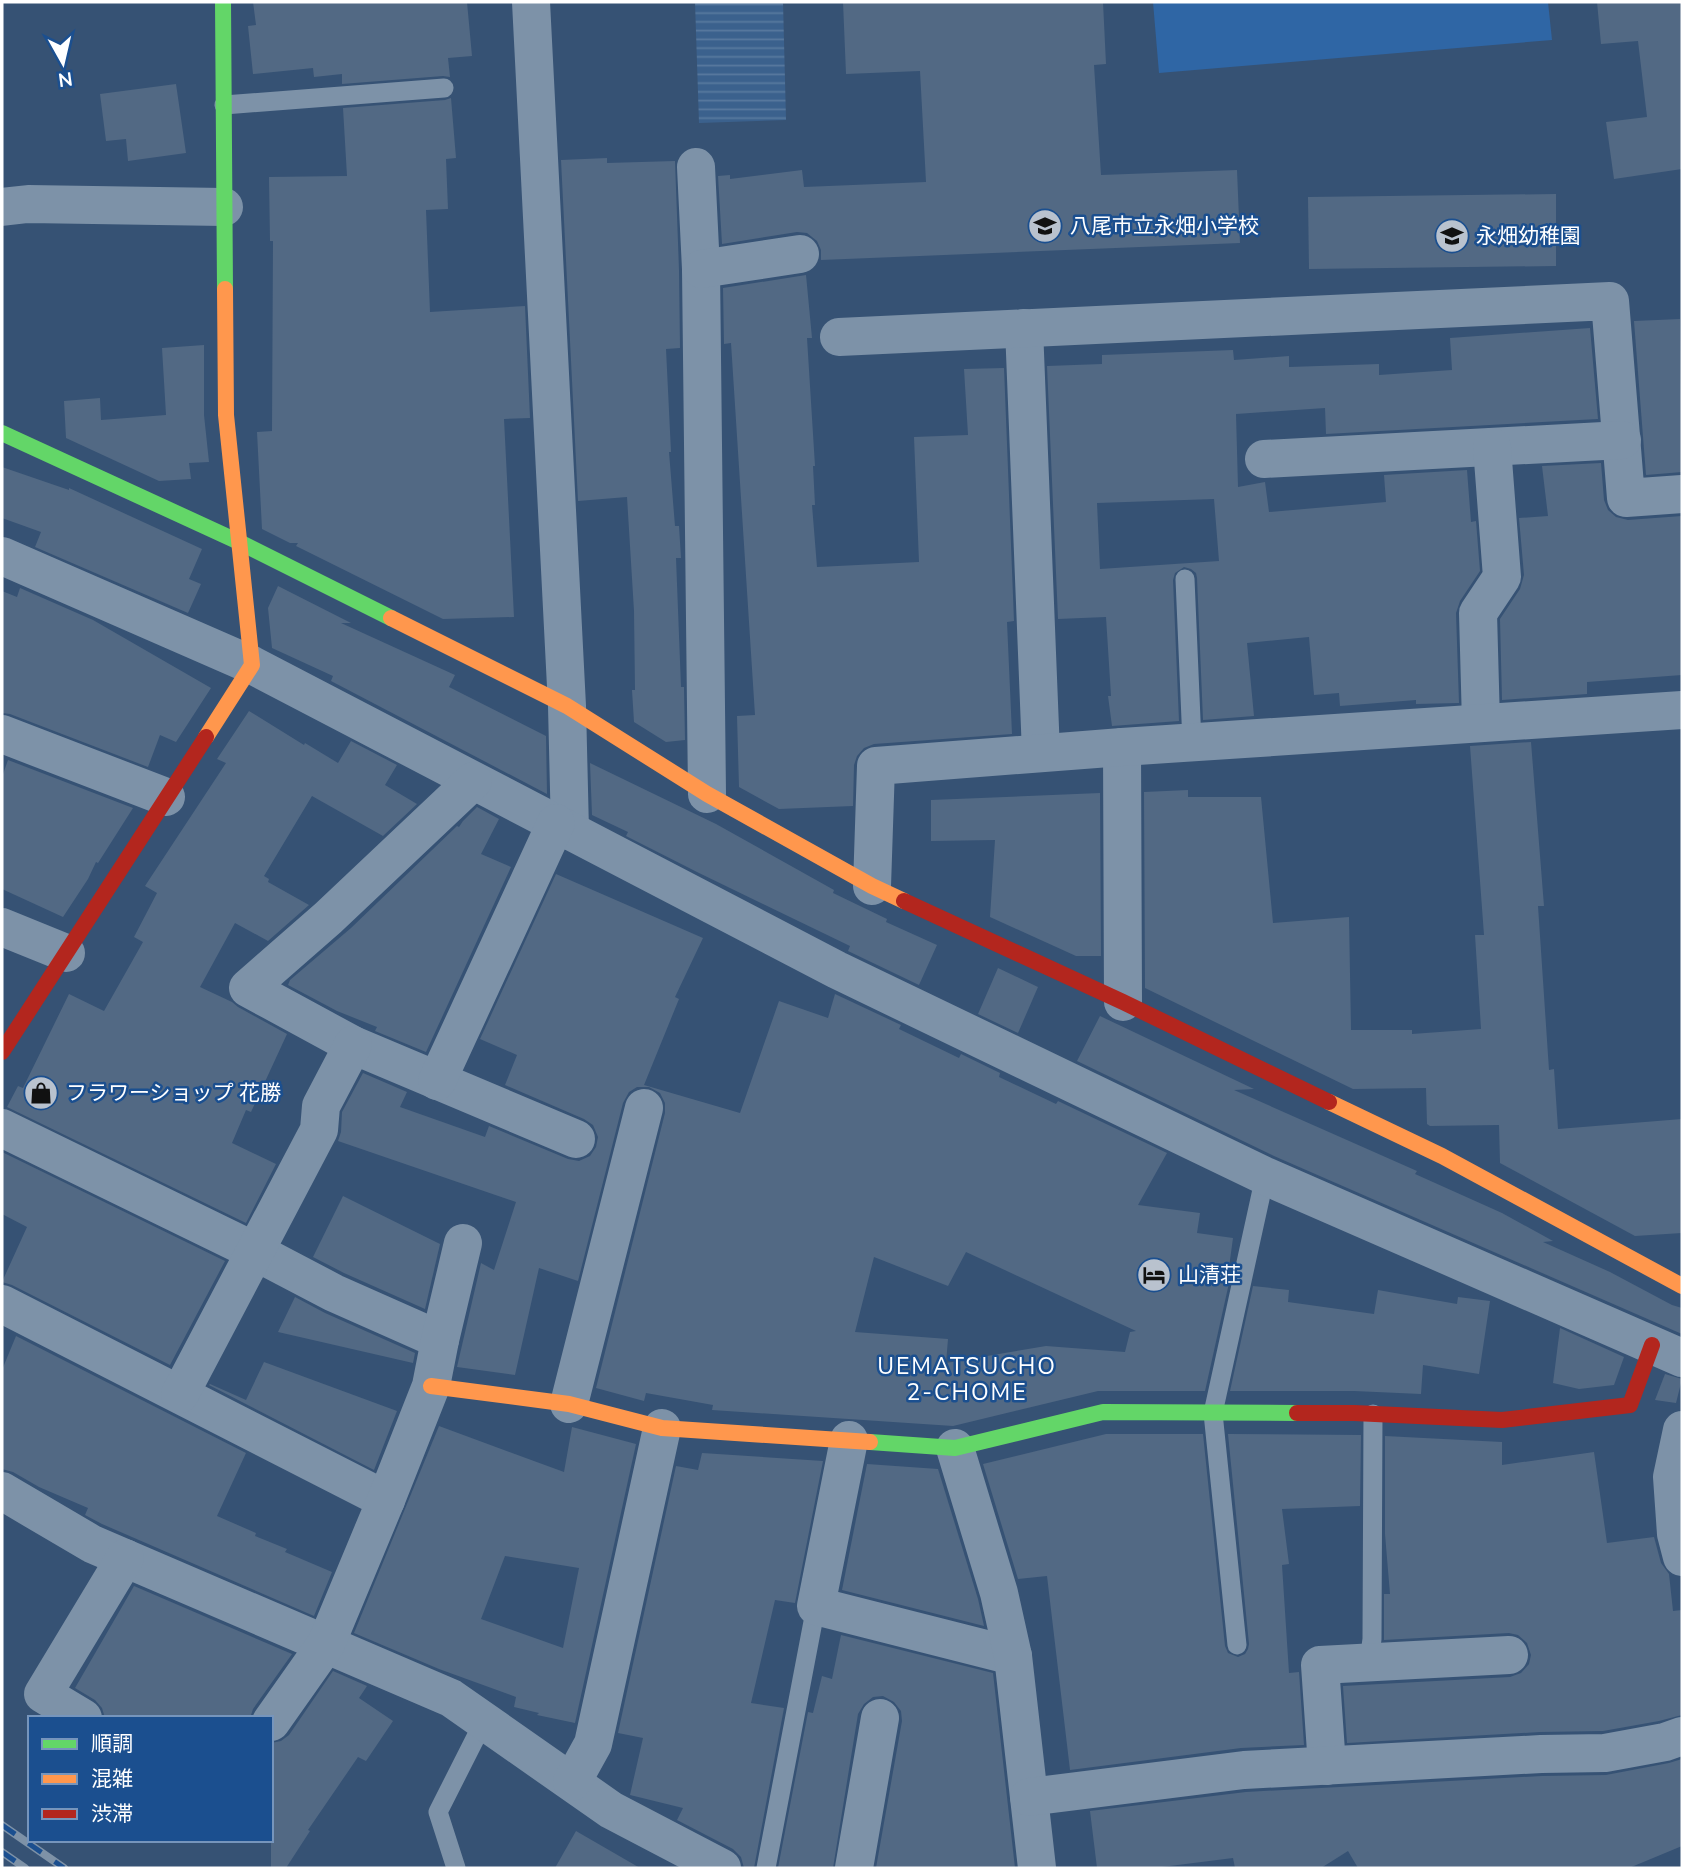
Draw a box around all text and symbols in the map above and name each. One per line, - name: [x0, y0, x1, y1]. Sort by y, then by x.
- north arrow: [28, 28, 98, 98]
- text: N: [56, 65, 74, 93]
- school or university icon: 八尾市立永畑小学校: [1026, 207, 1064, 245]
- place label: 八尾市立永畑小学校: [1070, 212, 1259, 240]
- school or university icon: 永畑幼稚園: [1433, 217, 1471, 255]
- place label: 永畑幼稚園: [1476, 222, 1581, 250]
- shop icon: フラワーショップ 花勝: [22, 1074, 60, 1112]
- place label: フラワーショップ 花勝: [66, 1079, 281, 1107]
- hotel icon: 山清荘: [1135, 1256, 1173, 1294]
- place label: 山清荘: [1178, 1261, 1241, 1289]
- district label: UEMATSUCHO 2-CHOME: [877, 1351, 1057, 1408]
- legend: [28, 1716, 273, 1842]
- text: 順調: [91, 1730, 133, 1758]
- text: 混雑: [91, 1765, 133, 1793]
- text: 渋滞: [91, 1800, 133, 1828]

